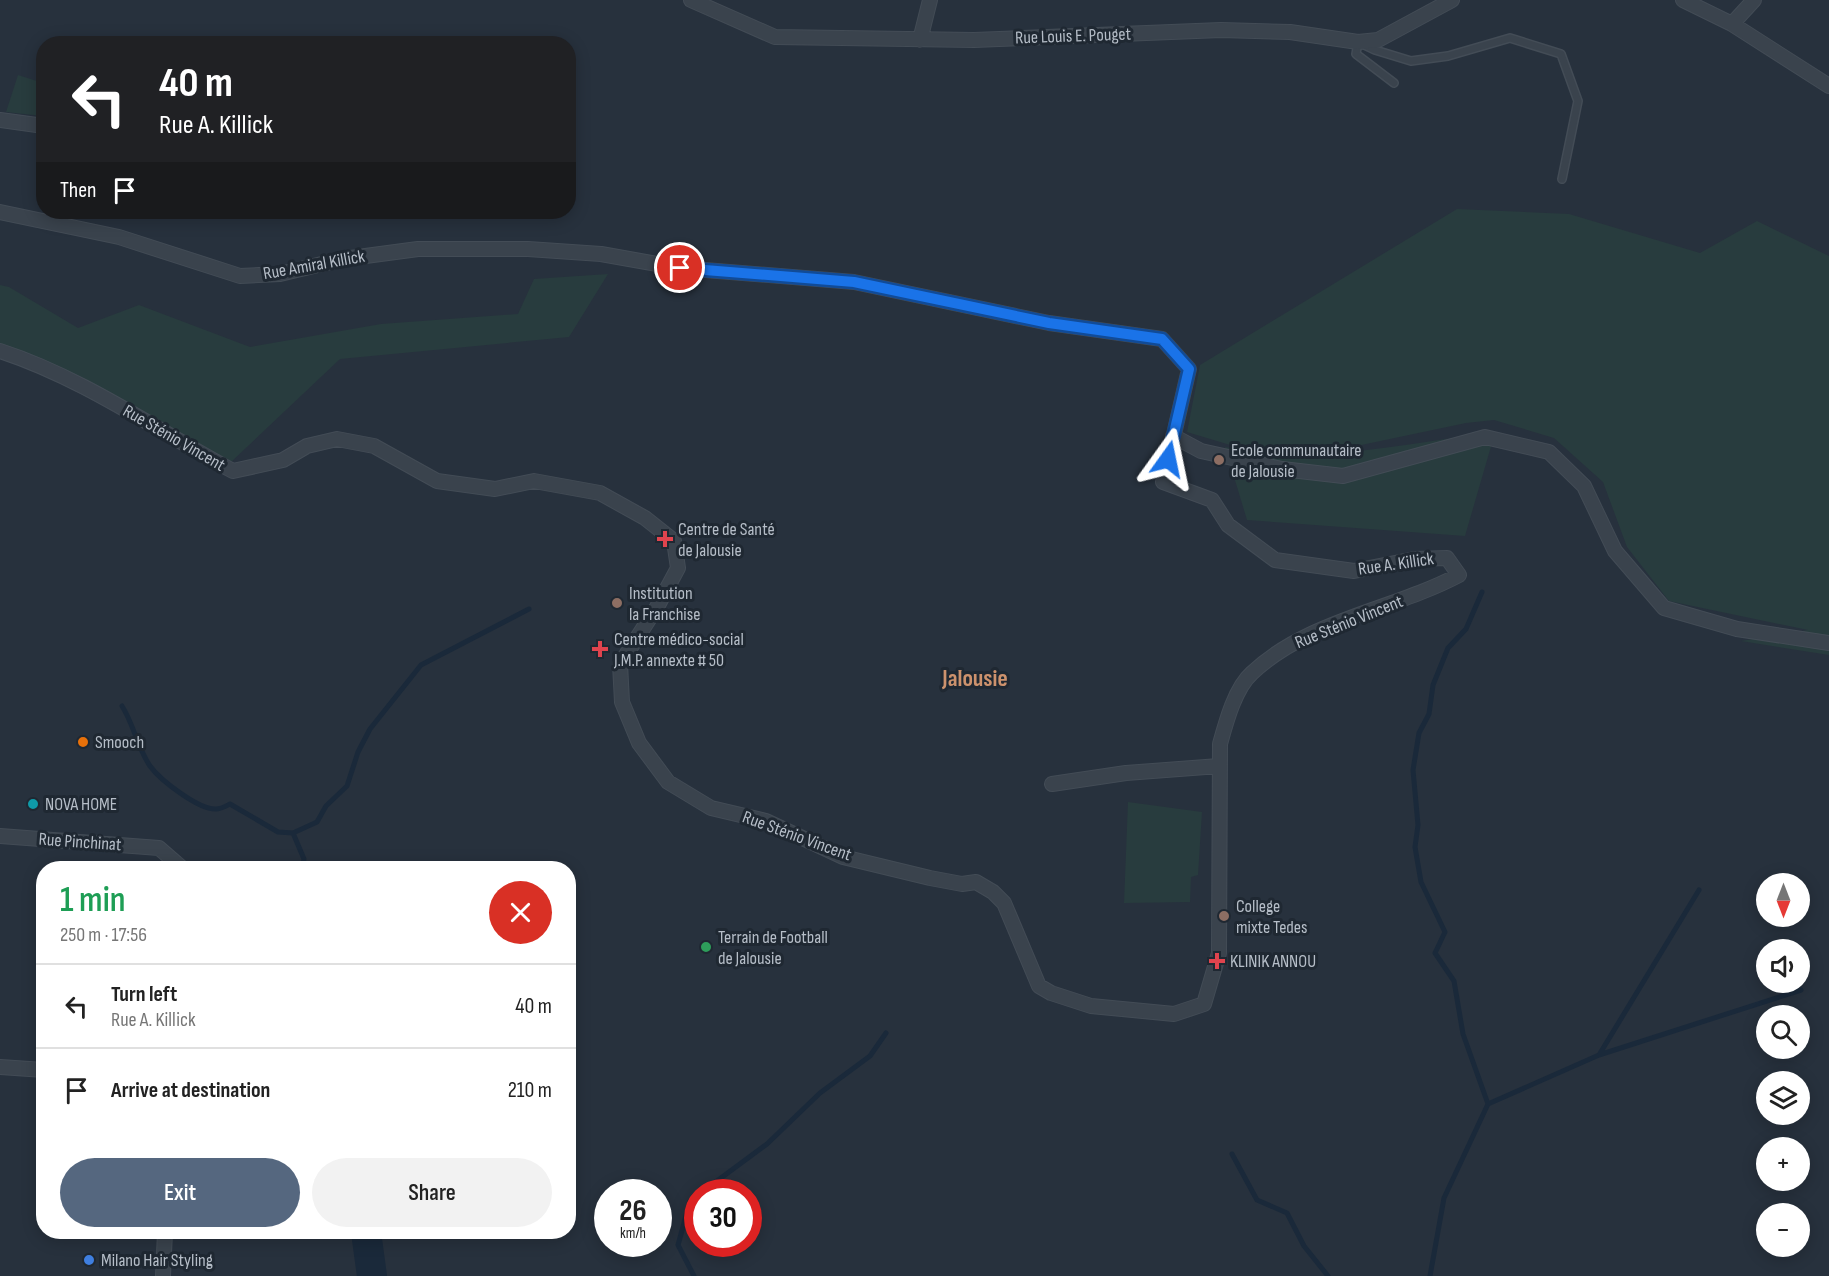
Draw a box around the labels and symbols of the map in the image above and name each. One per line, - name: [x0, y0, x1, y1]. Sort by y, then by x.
- street label: Rue Louis E. Pouget: [1015, 23, 1132, 49]
- pin: [654, 242, 705, 293]
- street label: Rue Amiral Killick: [261, 246, 367, 284]
- street label: Rue Sténio Vincent: [119, 400, 229, 476]
- position arrow: [1136, 427, 1200, 491]
- place label: Ecole communautaire de Jalousie: [1231, 440, 1362, 482]
- marker: Ecole communautaire de Jalousie: [1212, 453, 1226, 467]
- place label: Centre de Santé de Jalousie: [678, 519, 775, 561]
- marker: Centre de Santé de Jalousie: [656, 530, 674, 548]
- street label: Rue A. Killick: [1357, 548, 1435, 580]
- place label: Institution la Franchise: [629, 583, 700, 625]
- street label: Rue Sténio Vincent: [1292, 591, 1406, 653]
- marker: Institution la Franchise: [610, 596, 624, 610]
- place label: Centre médico-social J.M.P. annexte # 50: [613, 629, 744, 671]
- marker: Centre médico-social J.M.P. annexte # 50: [591, 640, 609, 658]
- district label: Jalousie: [941, 664, 1008, 693]
- place label: Smooch: [95, 732, 144, 753]
- marker: Smooch: [76, 735, 90, 749]
- place label: NOVA HOME: [45, 794, 117, 815]
- marker: NOVA HOME: [26, 797, 40, 811]
- street label: Rue Sténio Vincent: [740, 807, 855, 866]
- street label: Rue Pinchinat: [38, 829, 123, 855]
- north arrow: [1756, 873, 1810, 927]
- place label: College mixte Tedes: [1236, 896, 1308, 938]
- marker: College mixte Tedes: [1217, 909, 1231, 923]
- place label: Terrain de Football de Jalousie: [718, 927, 828, 969]
- marker: Terrain de Football de Jalousie: [699, 940, 713, 954]
- place label: KLINIK ANNOU: [1230, 951, 1316, 972]
- marker: KLINIK ANNOU: [1208, 952, 1226, 970]
- speed limit sign: 30: [684, 1179, 762, 1257]
- place label: Milano Hair Styling: [101, 1250, 213, 1271]
- marker: Milano Hair Styling: [82, 1253, 96, 1267]

